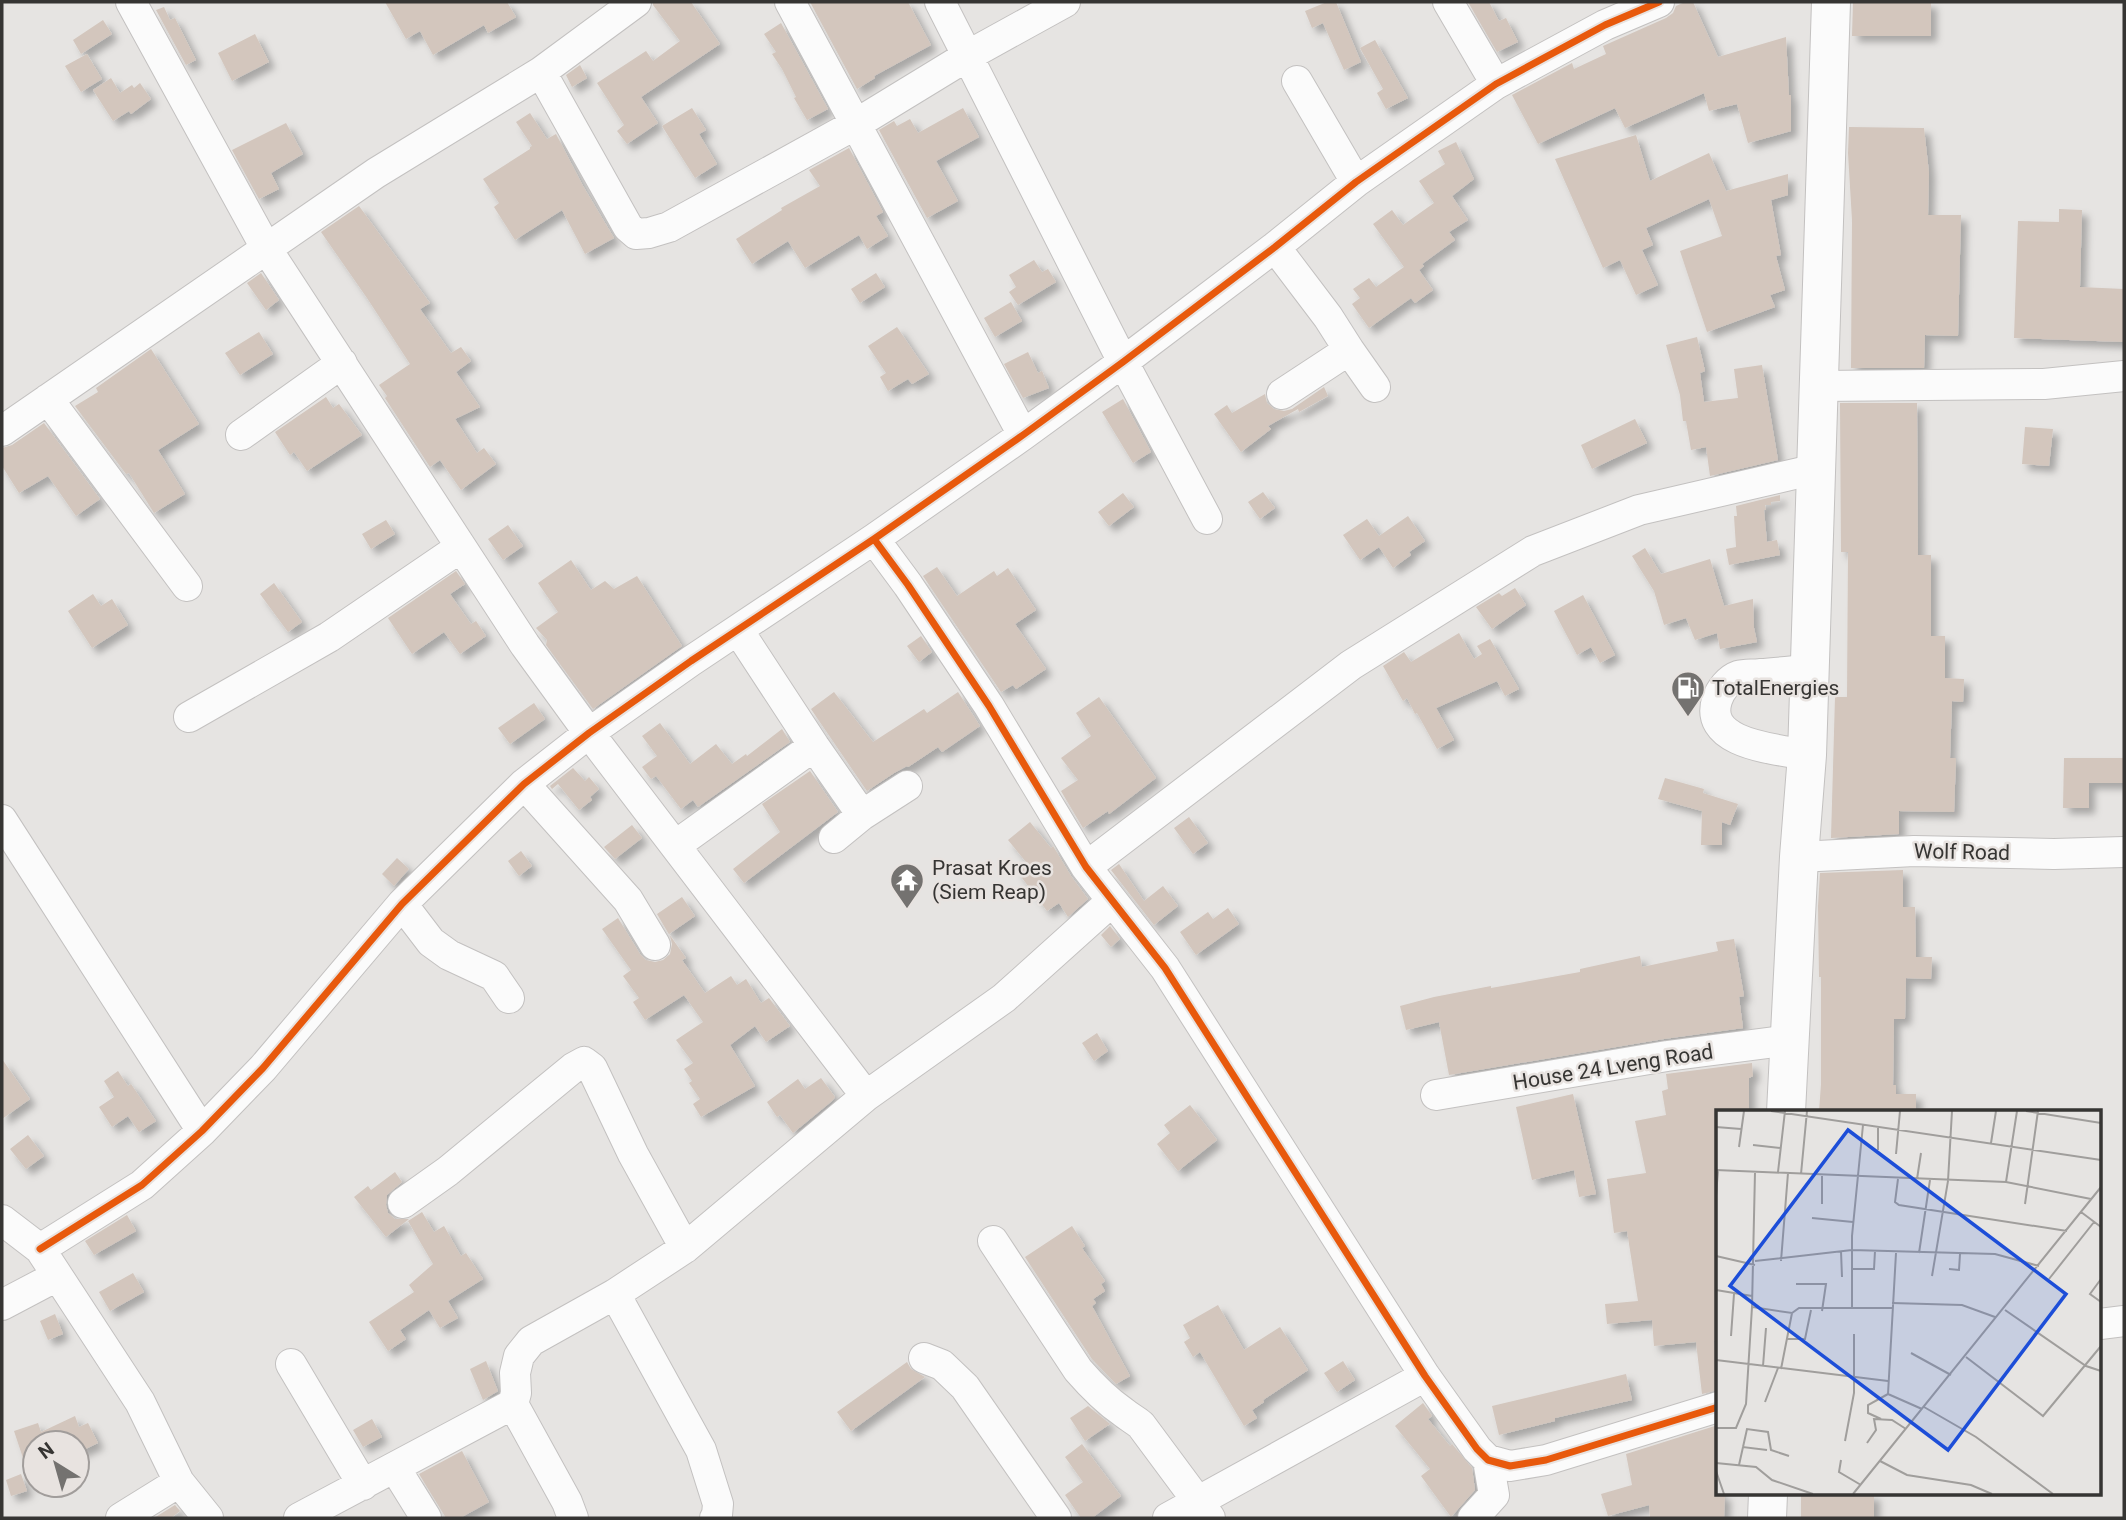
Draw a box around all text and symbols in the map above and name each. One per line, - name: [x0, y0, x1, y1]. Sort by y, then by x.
- fuel station icon: TotalEnergies: [1669, 669, 1707, 718]
- place label: TotalEnergies: [1712, 676, 1839, 700]
- street label: Wolf Road: [1914, 839, 2010, 865]
- place label: Prasat Kroes (Siem Reap): [932, 856, 1052, 904]
- temple icon: Prasat Kroes (Siem Reap): [888, 861, 926, 910]
- street label: House 24 Lveng Road: [1511, 1039, 1715, 1095]
- inset map: [1716, 1110, 2102, 1496]
- north arrow: [21, 1429, 91, 1499]
- text: N: [34, 1438, 58, 1464]

